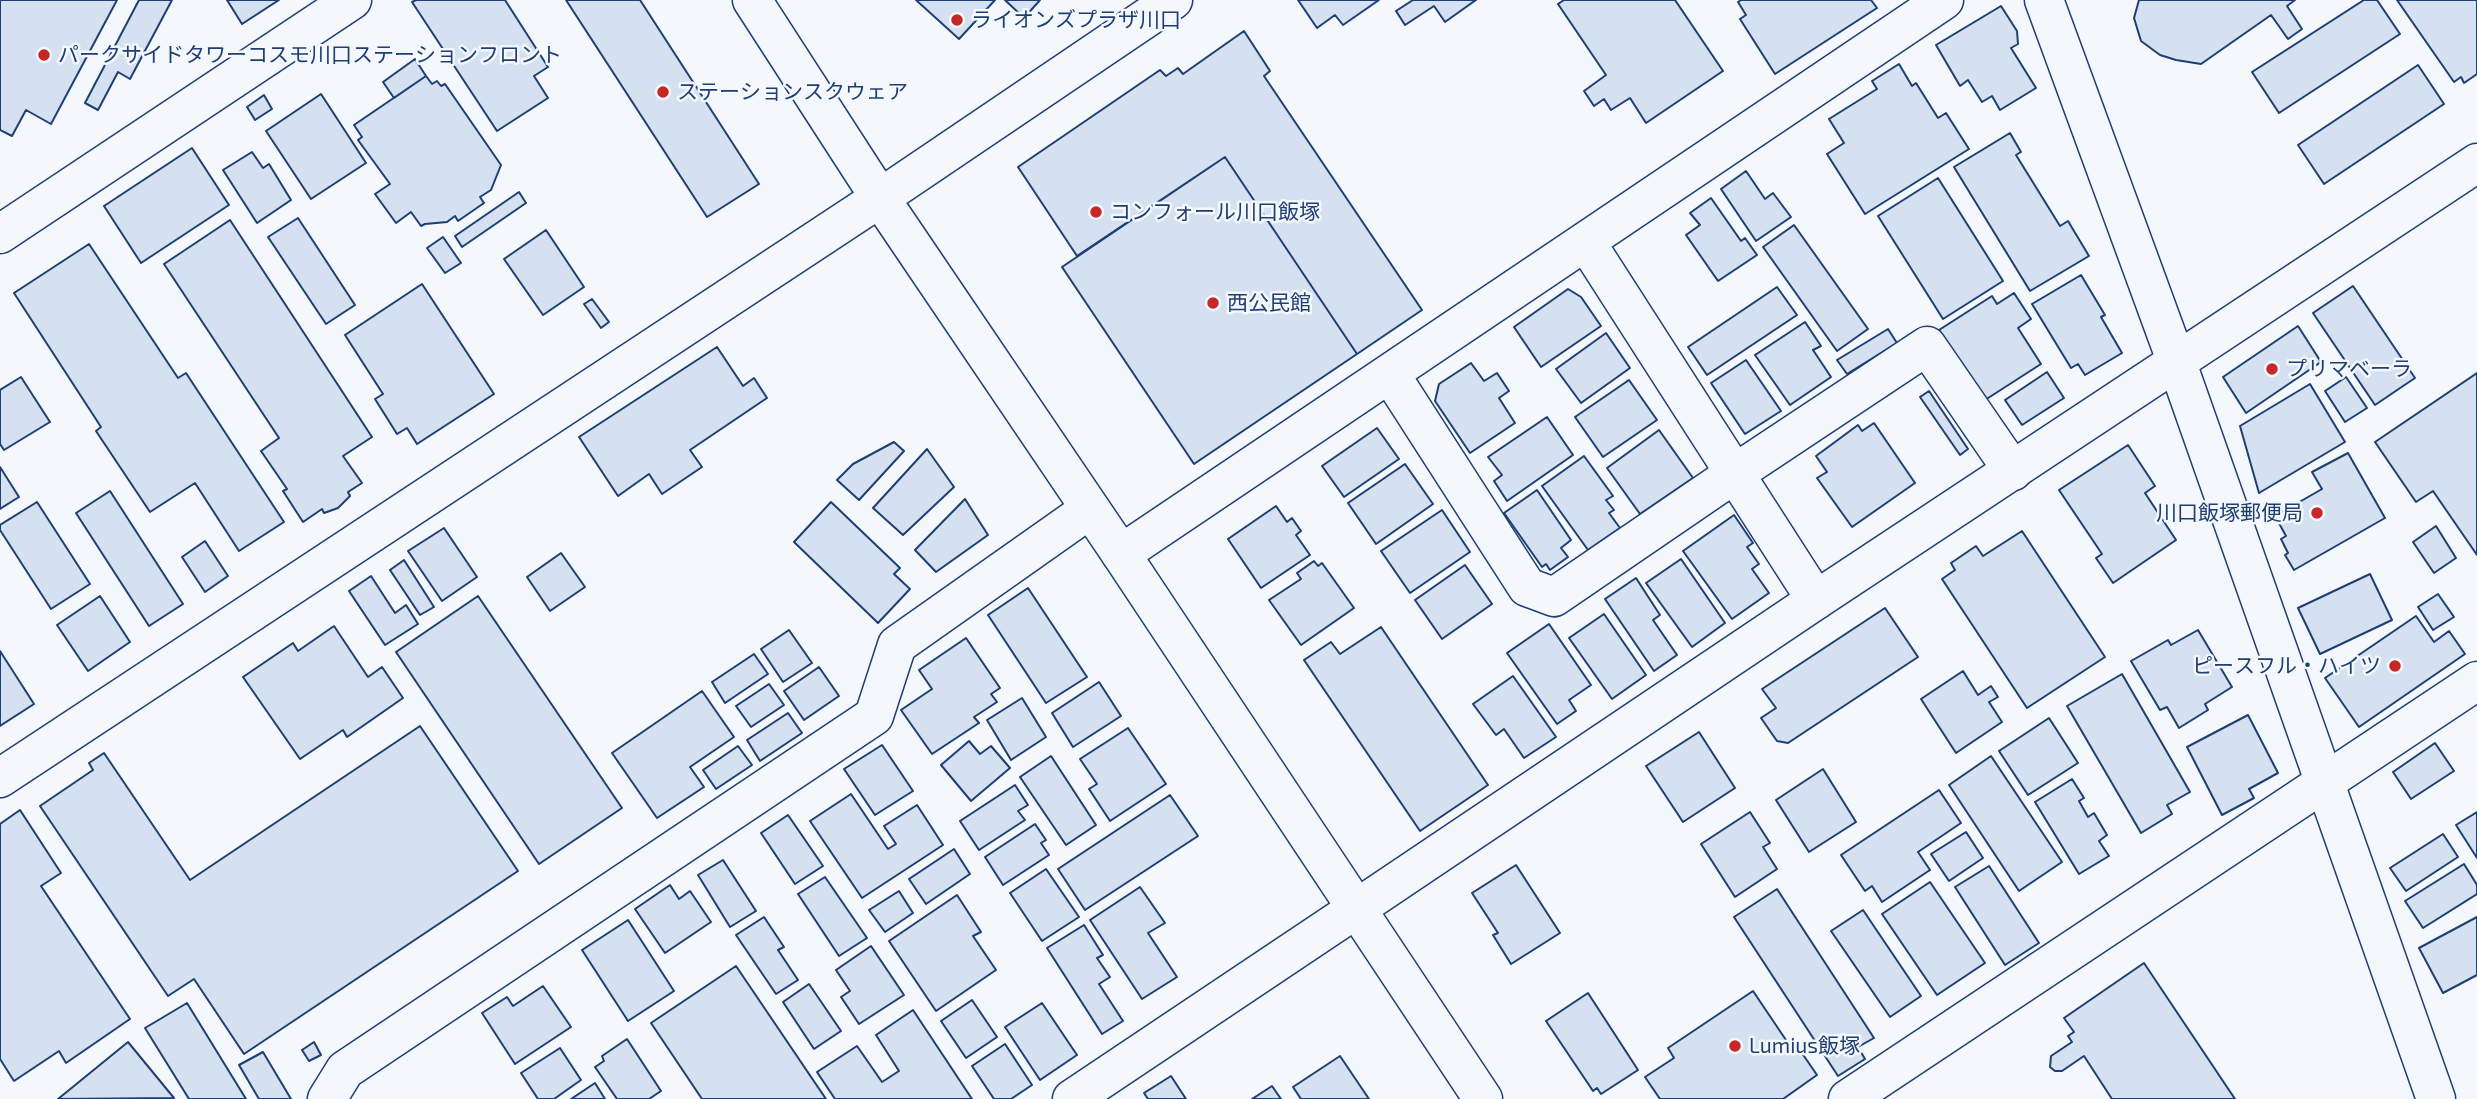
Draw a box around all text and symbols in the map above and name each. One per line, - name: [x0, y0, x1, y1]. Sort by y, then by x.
- place label: ライオンズプラザ川口: [971, 7, 1181, 33]
- marker: ライオンズプラザ川口: [949, 12, 965, 28]
- place label: パークサイドタワーコスモ川口ステーションフロント: [58, 42, 562, 68]
- marker: パークサイドタワーコスモ川口ステーションフロント: [36, 47, 52, 63]
- place label: ステーションスクウェア: [677, 79, 908, 105]
- marker: ステーションスクウェア: [655, 84, 671, 100]
- place label: コンフォール川口飯塚: [1110, 199, 1320, 225]
- marker: コンフォール川口飯塚: [1088, 204, 1104, 220]
- place label: 西公民館: [1227, 290, 1311, 316]
- marker: 西公民館: [1205, 295, 1221, 311]
- place label: プリマベーラ: [2286, 356, 2412, 382]
- marker: プリマベーラ: [2264, 361, 2280, 377]
- place label: 川口飯塚郵便局: [2156, 500, 2303, 526]
- marker: 川口飯塚郵便局: [2309, 505, 2325, 521]
- place label: ピースフル・ハイツ: [2192, 653, 2381, 679]
- marker: ピースフル・ハイツ: [2387, 658, 2403, 674]
- place label: Lumius飯塚: [1749, 1033, 1860, 1059]
- marker: Lumius飯塚: [1727, 1038, 1743, 1054]

